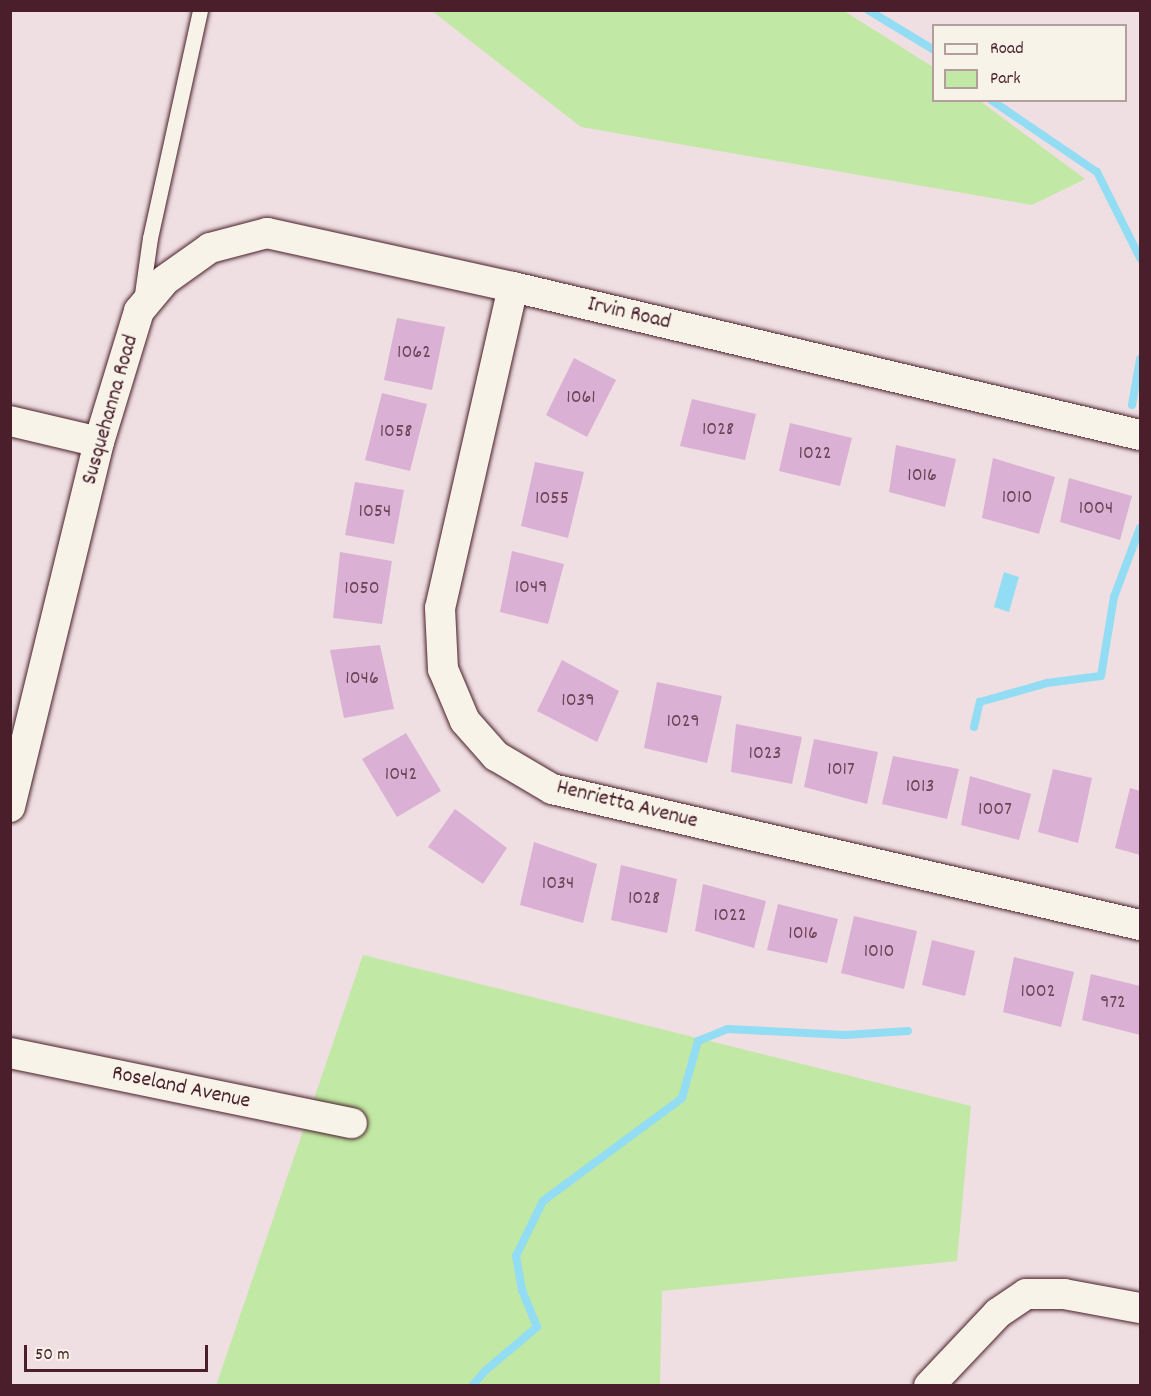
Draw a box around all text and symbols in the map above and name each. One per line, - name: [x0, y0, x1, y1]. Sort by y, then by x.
- legend: [932, 24, 1127, 102]
- text: Road: [990, 37, 1024, 62]
- text: Park: [990, 67, 1021, 92]
- street label: Irvin Road: [585, 292, 673, 336]
- street label: Susquehanna Road: [77, 332, 145, 488]
- house number: 1062: [397, 341, 431, 365]
- house number: 1061: [566, 386, 596, 410]
- house number: 1028: [702, 418, 734, 442]
- house number: 1058: [380, 420, 412, 444]
- house number: 1022: [799, 442, 831, 466]
- house number: 1016: [907, 464, 937, 488]
- house number: 1010: [1002, 486, 1032, 510]
- house number: 1055: [535, 487, 569, 511]
- house number: 1004: [1079, 497, 1113, 521]
- house number: 1054: [359, 500, 391, 524]
- house number: 1049: [515, 576, 547, 600]
- house number: 1050: [344, 577, 380, 601]
- house number: 1046: [345, 667, 379, 691]
- house number: 1039: [561, 689, 595, 713]
- house number: 1029: [666, 710, 700, 734]
- house number: 1023: [749, 742, 781, 766]
- house number: 1017: [827, 758, 855, 782]
- house number: 1042: [385, 763, 417, 787]
- street label: Henrietta Avenue: [554, 775, 700, 835]
- house number: 1013: [906, 775, 934, 799]
- house number: 1007: [978, 798, 1012, 822]
- house number: 1034: [542, 872, 574, 896]
- house number: 1028: [628, 887, 660, 911]
- house number: 1022: [714, 904, 746, 928]
- house number: 1016: [788, 922, 818, 946]
- house number: 1010: [864, 940, 894, 964]
- house number: 1002: [1021, 980, 1055, 1004]
- house number: 972: [1100, 991, 1126, 1015]
- street label: Roseland Avenue: [109, 1060, 253, 1116]
- scale bar: [27, 1333, 212, 1371]
- text: 50 m: [35, 1343, 70, 1368]

